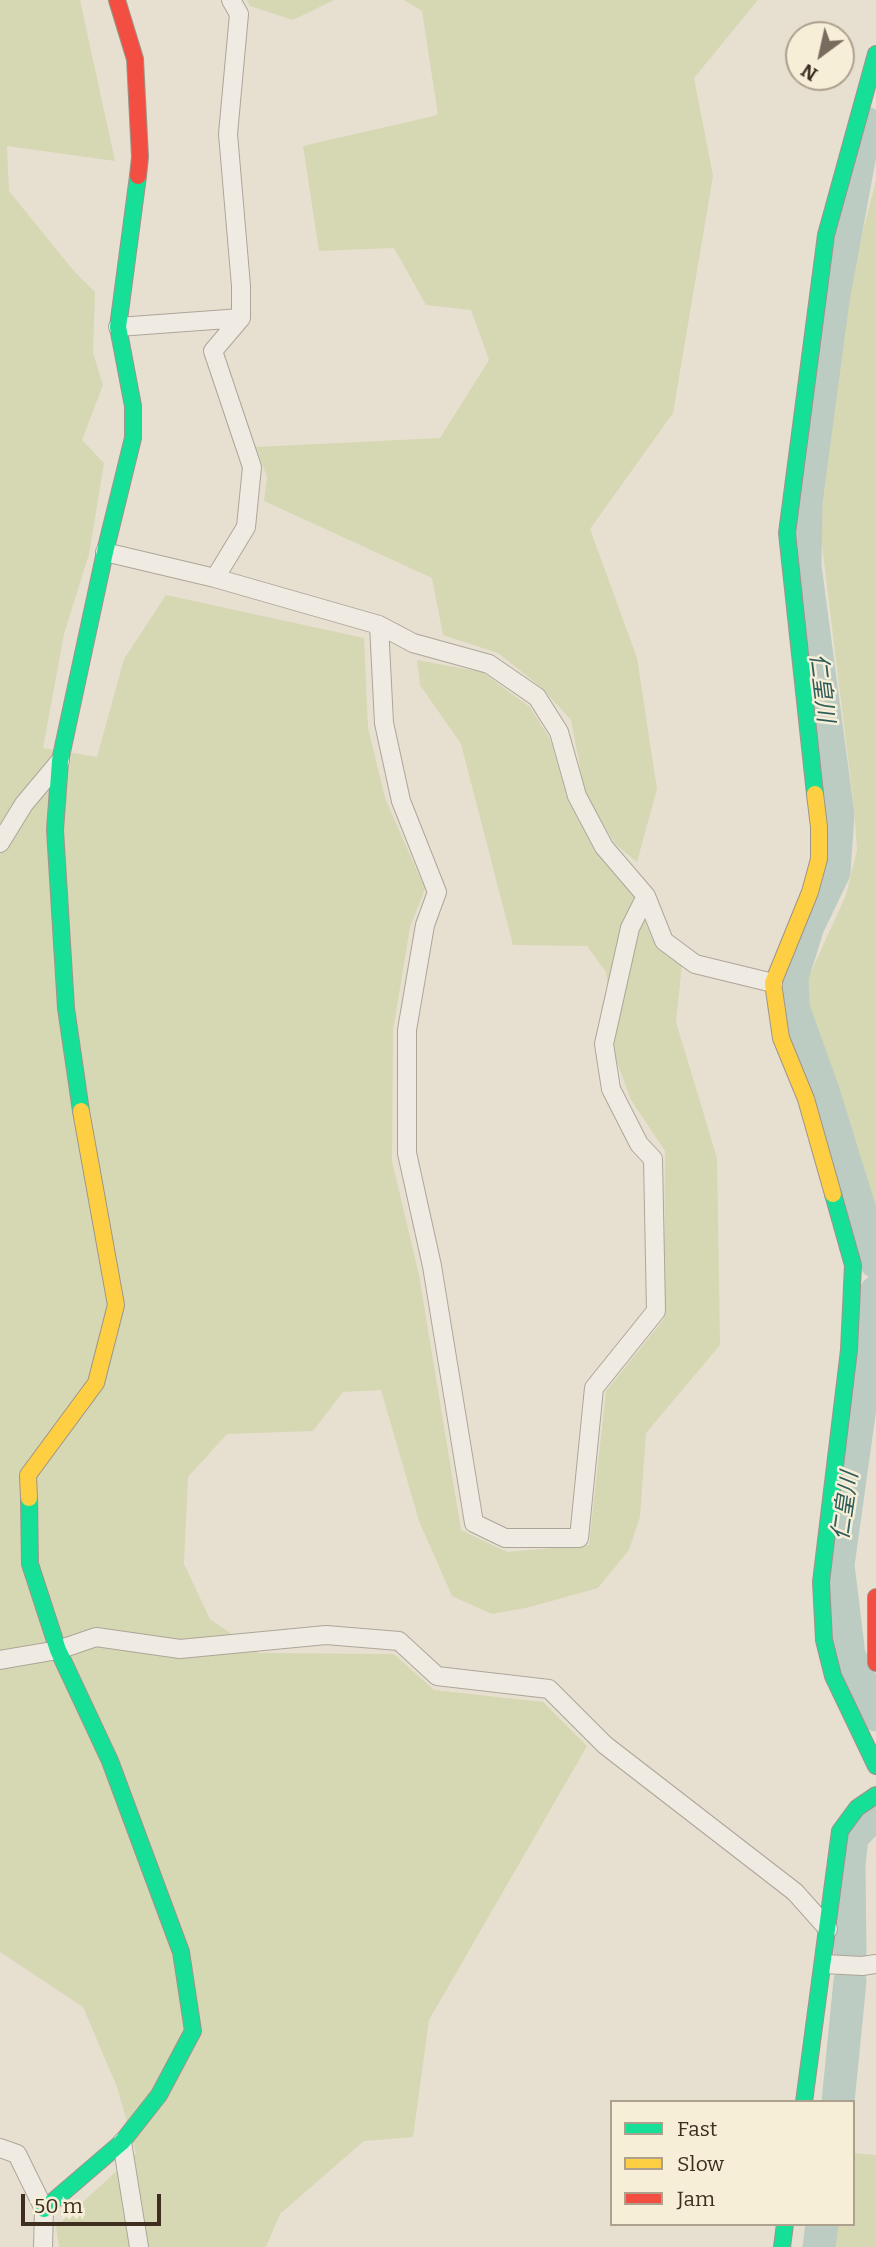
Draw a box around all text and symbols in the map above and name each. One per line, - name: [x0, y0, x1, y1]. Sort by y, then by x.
- north arrow: [785, 21, 855, 91]
- text: N: [797, 59, 822, 86]
- water label: 仁皇川: [803, 652, 839, 724]
- water label: 仁皇川: [828, 1470, 864, 1542]
- legend: [610, 2100, 855, 2226]
- text: Fast: [677, 2116, 717, 2142]
- text: Slow: [677, 2151, 724, 2177]
- scale bar: [24, 2180, 164, 2224]
- text: Jam: [677, 2186, 715, 2212]
- text: 50 m: [34, 2193, 83, 2219]

